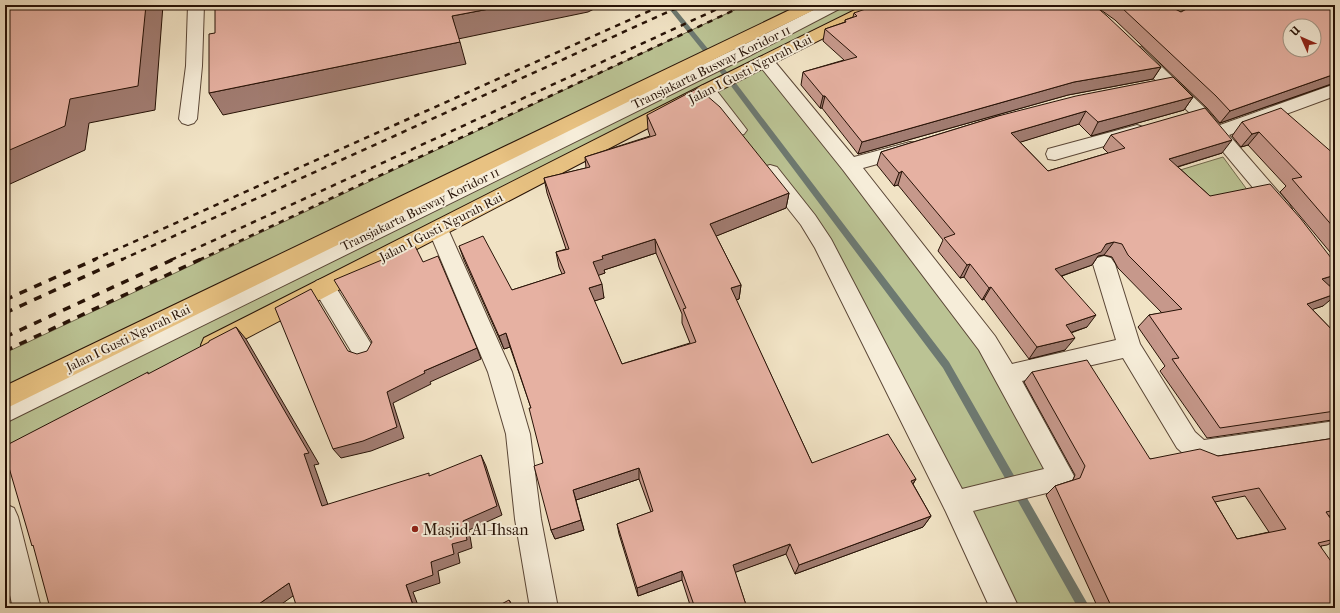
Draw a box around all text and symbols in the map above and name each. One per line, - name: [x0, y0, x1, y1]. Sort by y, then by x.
- north arrow: [1282, 18, 1322, 58]
- street label: Transjakarta Busway Koridor 11: [629, 22, 793, 112]
- text: U: [1287, 23, 1303, 40]
- street label: Jalan I Gusti Ngurah Rai: [685, 31, 814, 107]
- street label: Transjakarta Busway Koridor 11: [338, 164, 502, 254]
- street label: Jalan I Gusti Ngurah Rai: [376, 189, 505, 265]
- street label: Jalan I Gusti Ngurah Rai: [63, 301, 193, 375]
- place label: Masjid Al-Ihsan: [423, 520, 529, 539]
- marker: Masjid Al-Ihsan: [410, 524, 420, 534]

